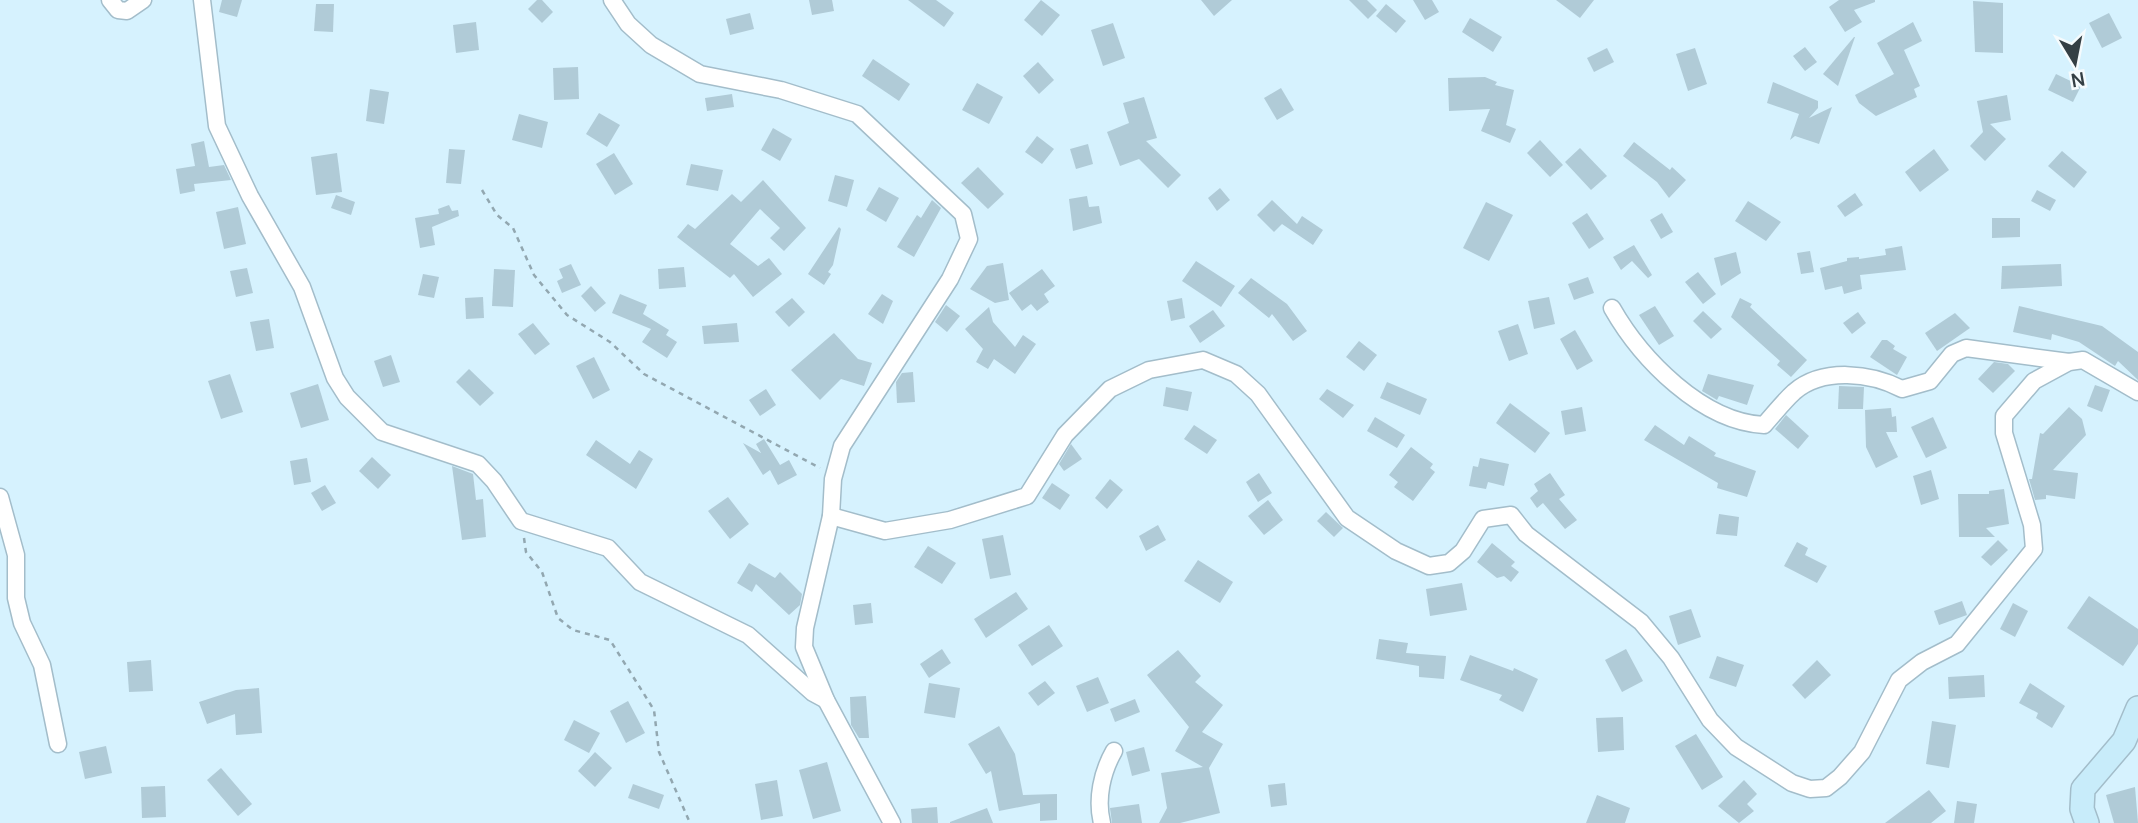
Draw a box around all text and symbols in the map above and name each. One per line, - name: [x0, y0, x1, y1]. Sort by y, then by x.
- north arrow: [2040, 28, 2110, 98]
- text: N: [2069, 66, 2087, 94]

